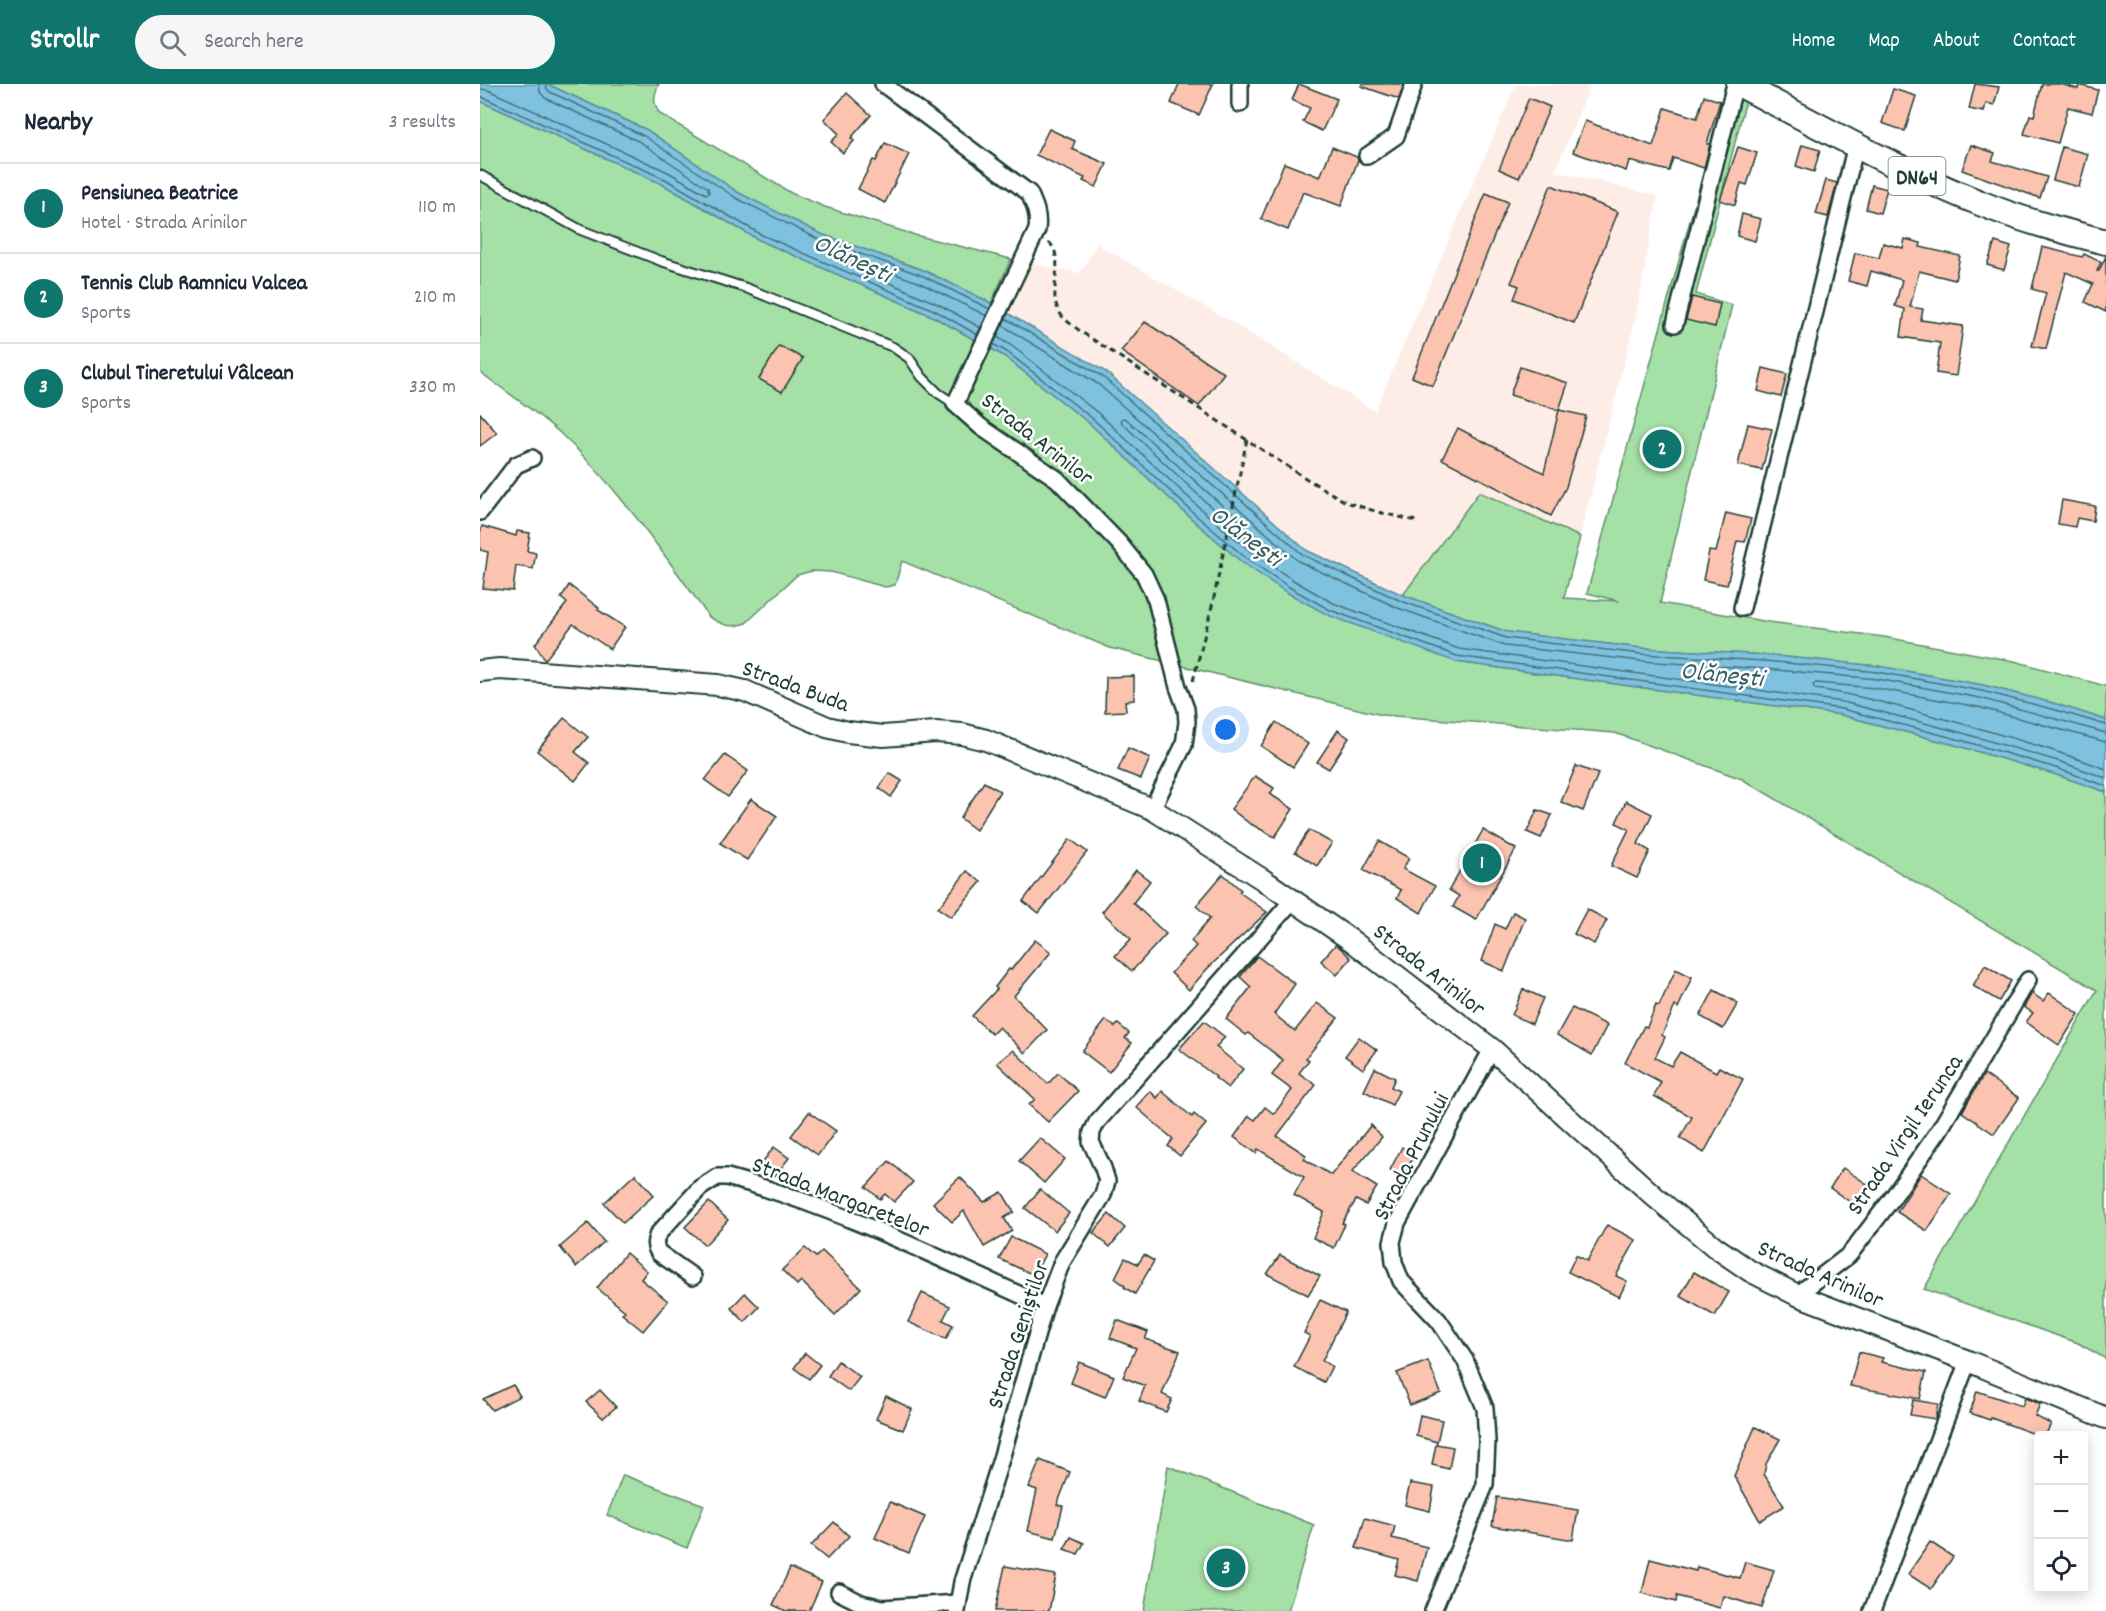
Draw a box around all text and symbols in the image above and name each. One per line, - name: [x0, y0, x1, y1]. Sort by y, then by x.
- search box: [135, 15, 555, 69]
- text: Strollr: [30, 22, 99, 62]
- icon: search: [156, 26, 189, 59]
- text: Search here: [204, 27, 304, 58]
- text: Home: [1791, 27, 1835, 57]
- text: Map: [1868, 27, 1900, 57]
- text: About: [1933, 27, 1980, 57]
- text: Contact: [2013, 27, 2076, 57]
- text: Nearby: [24, 105, 92, 142]
- text: 3 results: [389, 109, 456, 137]
- road number: DN64: [1888, 157, 1946, 195]
- text: Pensiunea Beatrice: [81, 179, 238, 210]
- text: 1: [41, 194, 46, 222]
- text: 110 m: [418, 194, 456, 222]
- text: Hotel · Strada Arinilor: [81, 210, 247, 238]
- water label: Olănești: [806, 226, 901, 296]
- text: Tennis Club Ramnicu Valcea: [81, 269, 307, 300]
- text: 2: [39, 284, 48, 312]
- text: 210 m: [414, 284, 456, 312]
- text: Sports: [81, 300, 131, 328]
- text: Clubul Tineretului Vâlcean: [81, 359, 294, 390]
- text: 3: [39, 374, 48, 402]
- text: 330 m: [409, 374, 456, 402]
- street label: Strada Arinilor: [973, 385, 1100, 495]
- text: Sports: [81, 390, 131, 418]
- pin: 2: [1642, 426, 1682, 472]
- water label: Olănești: [1201, 498, 1292, 580]
- street label: Strada Buda: [737, 653, 854, 723]
- water label: Olănești: [1679, 654, 1769, 700]
- your location: [1211, 715, 1240, 744]
- pin: 1: [1462, 840, 1502, 886]
- street label: Strada Arinilor: [1365, 916, 1492, 1026]
- street label: Strada Virgil Ierunca: [1840, 1048, 1974, 1223]
- street label: Strada Prunului: [1366, 1087, 1460, 1227]
- street label: Strada Margaretelor: [746, 1149, 934, 1248]
- street label: Strada Arinilor: [1751, 1233, 1888, 1319]
- street label: Strada Geniștilor: [980, 1256, 1060, 1414]
- map controls: [2034, 1431, 2088, 1593]
- button: +: [2034, 1431, 2088, 1485]
- button: −: [2034, 1485, 2088, 1539]
- button: locate: [2034, 1539, 2088, 1593]
- pin: 3: [1206, 1546, 1246, 1590]

